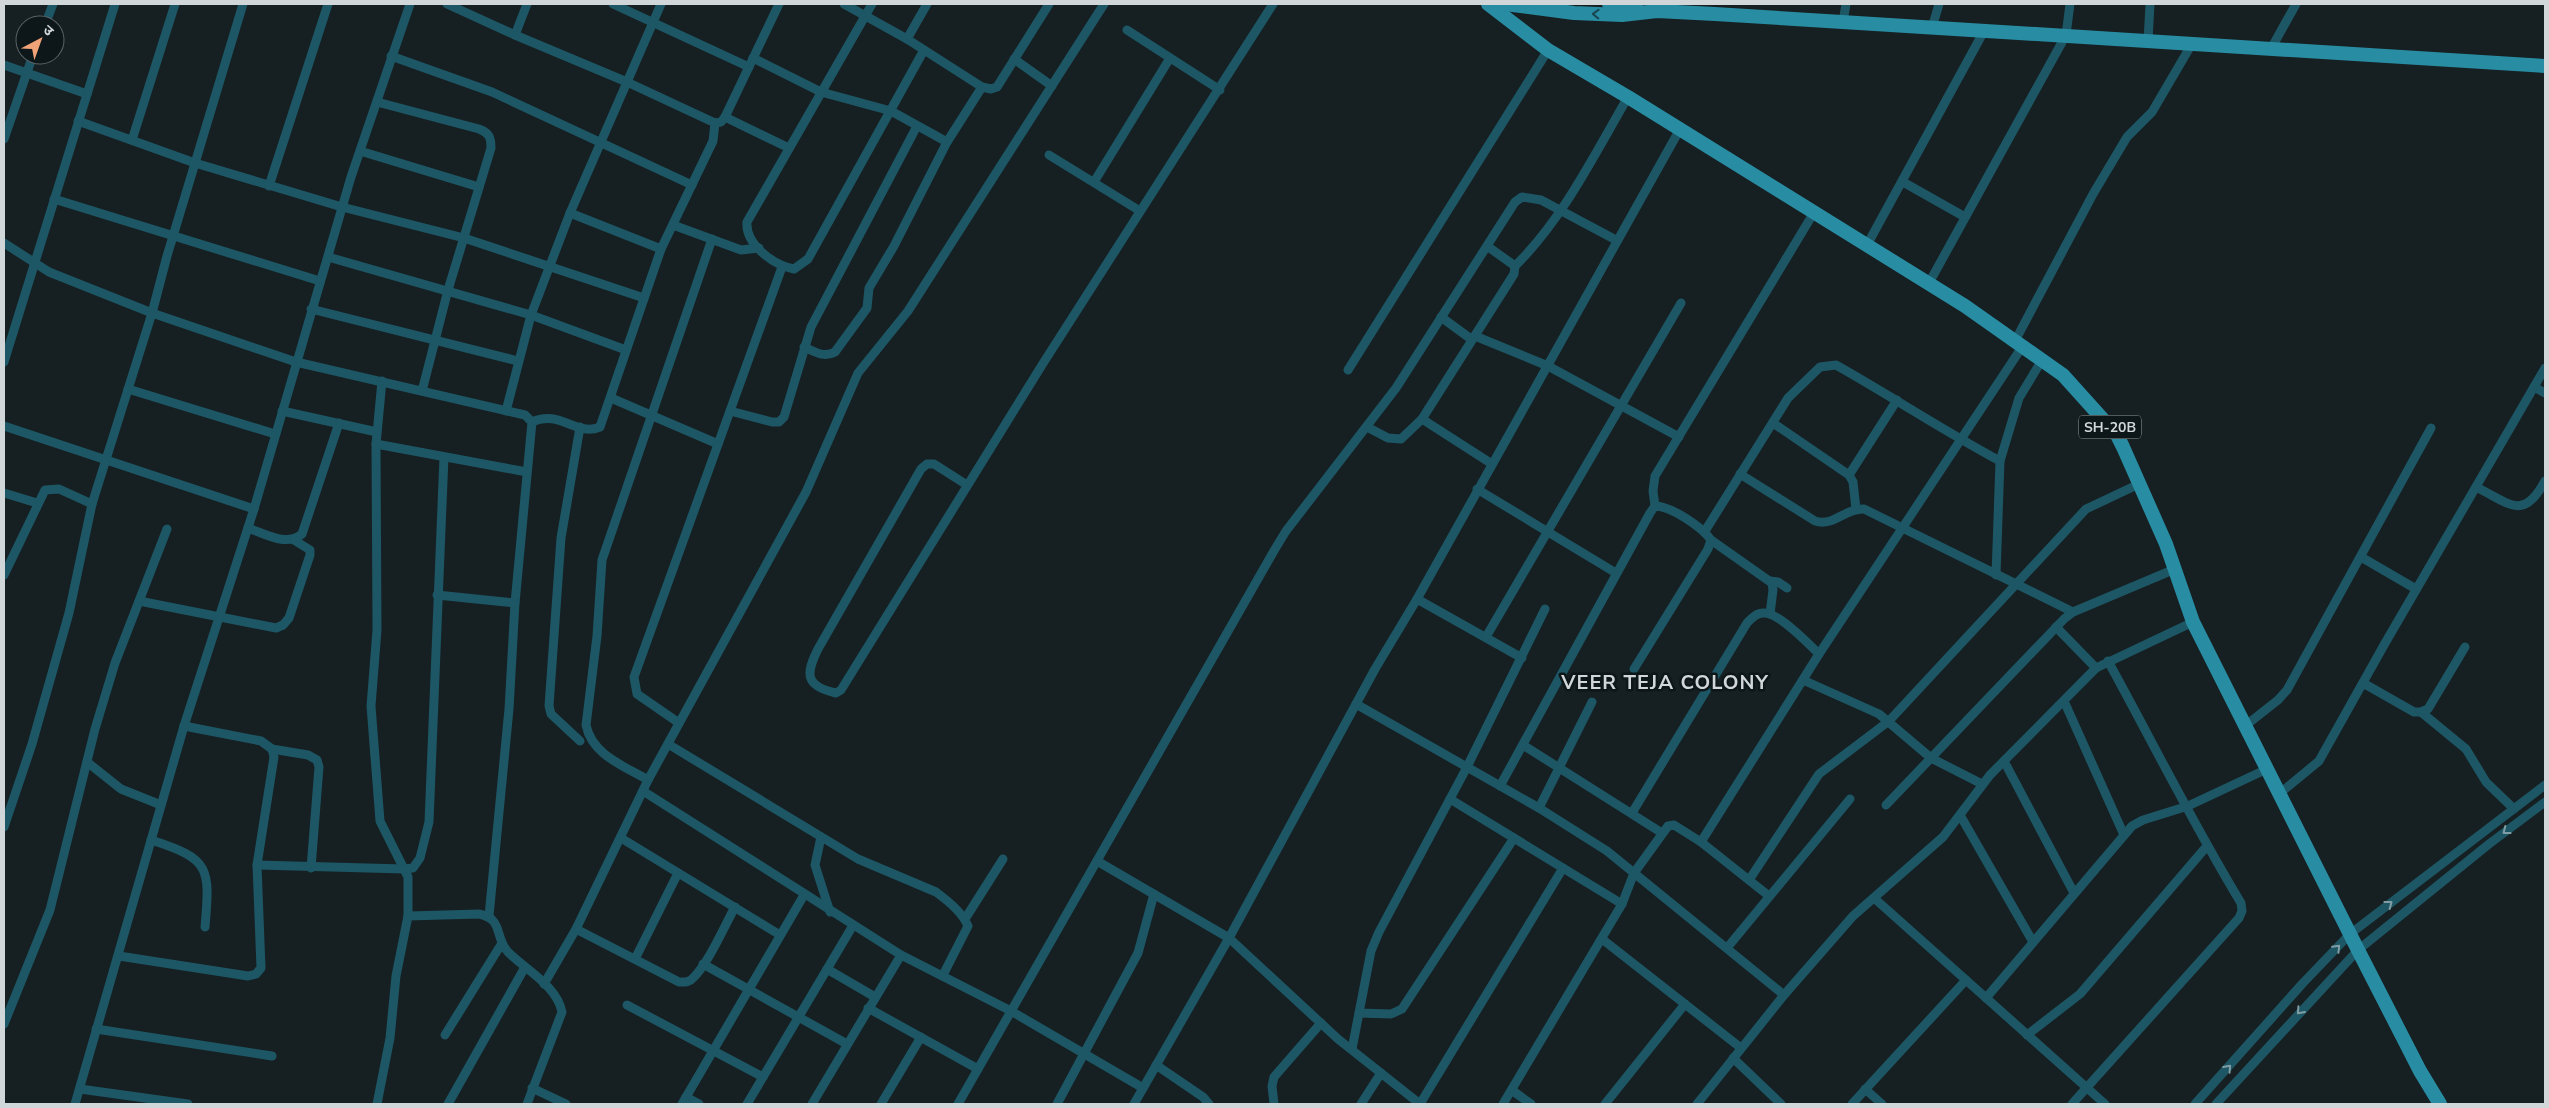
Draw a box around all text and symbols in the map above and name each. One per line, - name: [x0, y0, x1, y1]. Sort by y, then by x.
- one-way arrow: [1592, 8, 1600, 19]
- north arrow: [15, 15, 65, 65]
- text: उ: [39, 21, 58, 41]
- road number: SH-20B: [2079, 416, 2141, 438]
- district label: VEER TEJA COLONY: [1560, 669, 1769, 696]
- one-way arrow: [2503, 826, 2512, 834]
- one-way arrow: [2383, 902, 2392, 910]
- one-way arrow: [2331, 944, 2340, 953]
- one-way arrow: [2297, 1006, 2306, 1015]
- one-way arrow: [2222, 1064, 2231, 1073]

